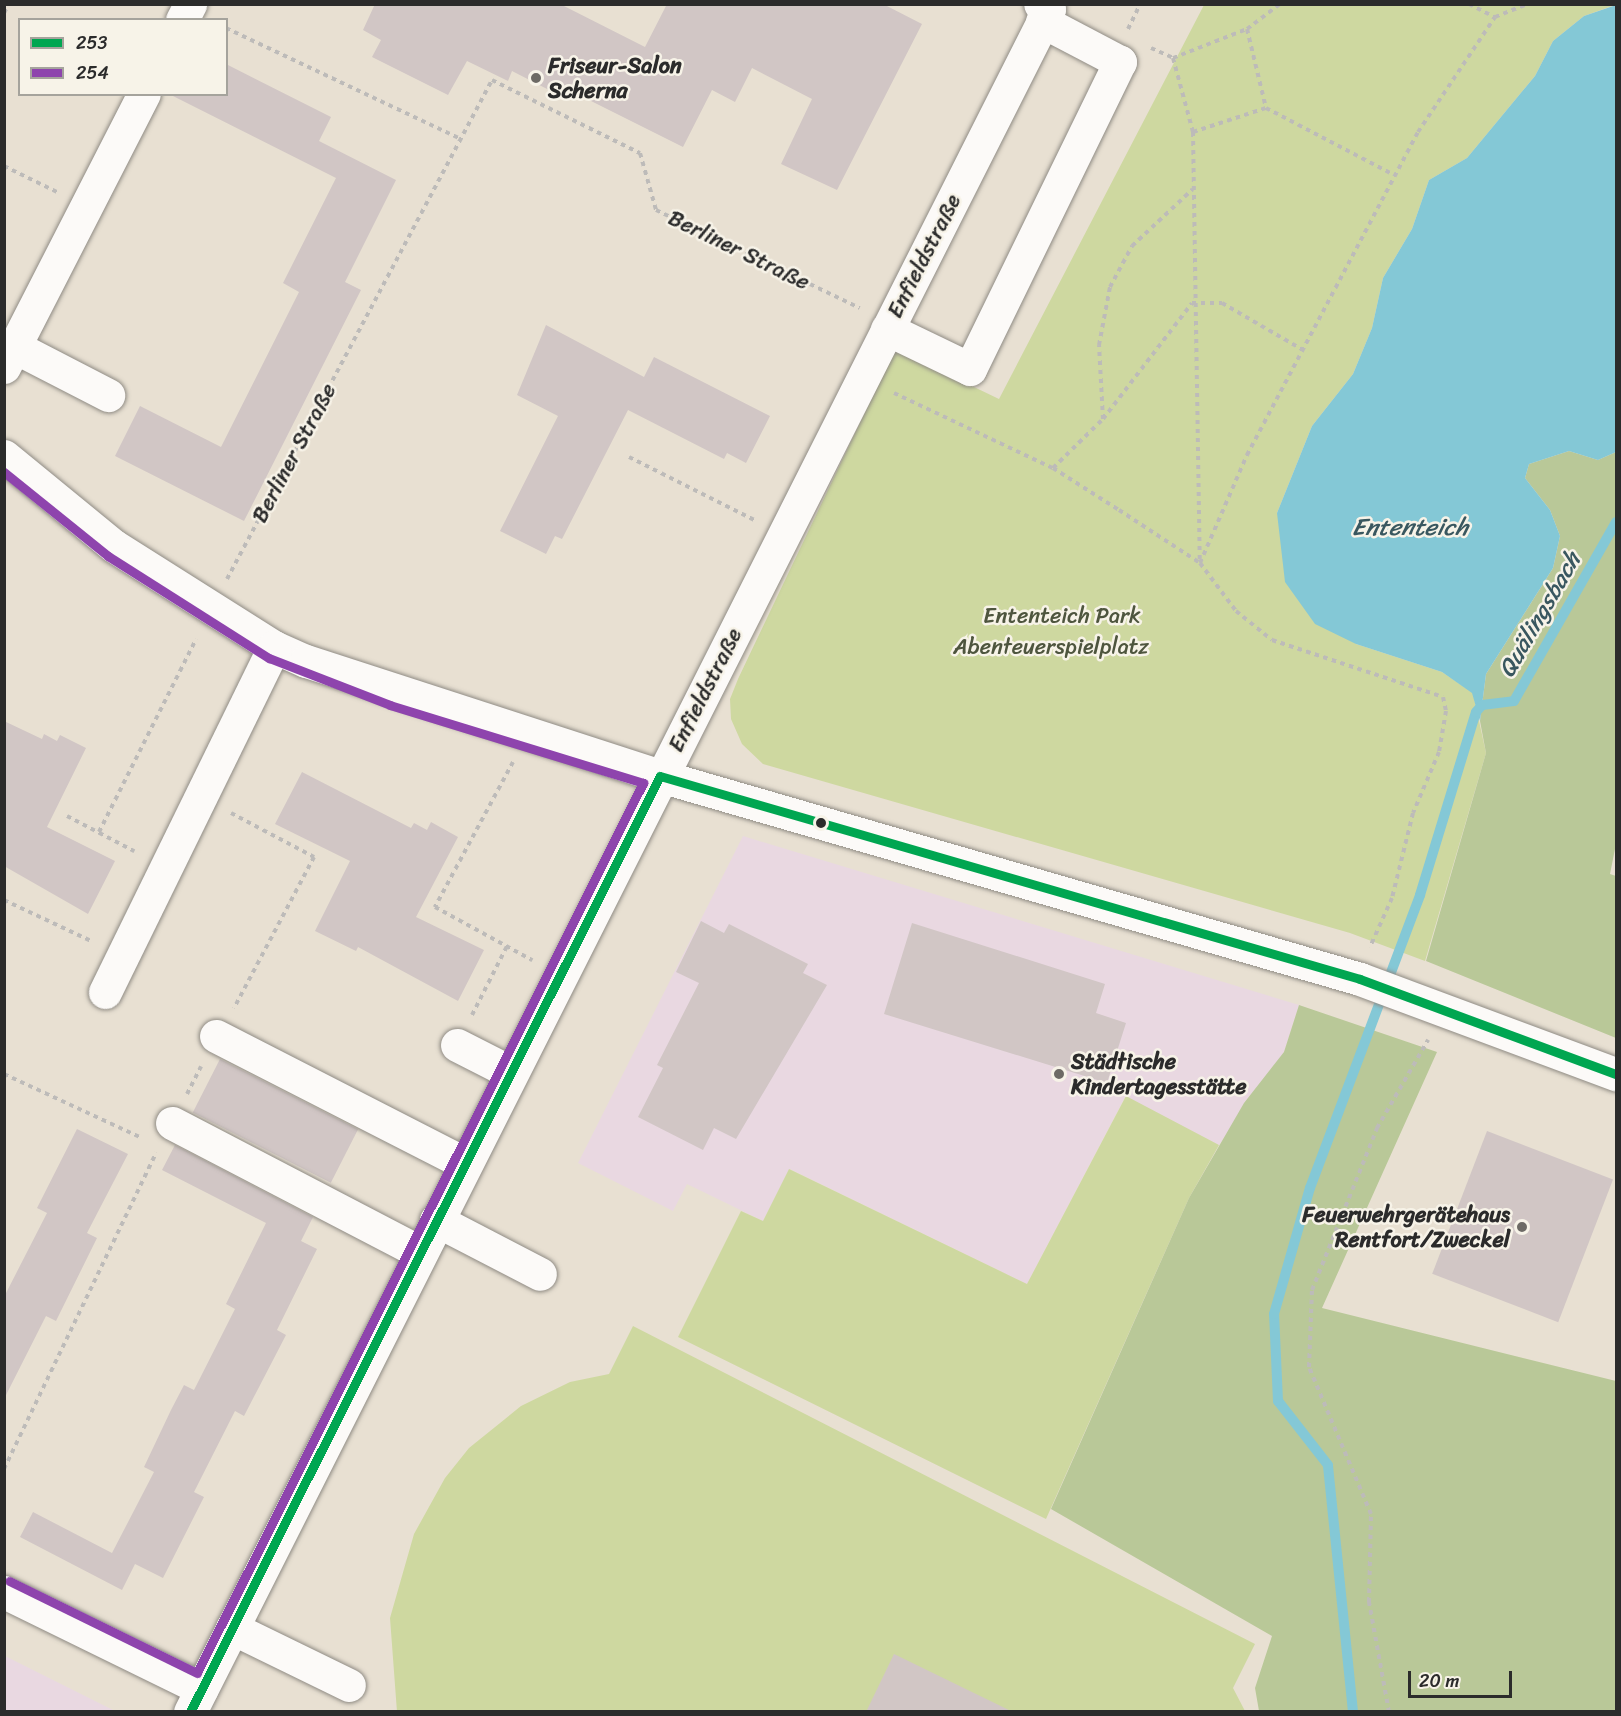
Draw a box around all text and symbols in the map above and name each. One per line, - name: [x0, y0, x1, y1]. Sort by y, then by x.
- legend: [18, 18, 228, 96]
- text: 253: [76, 27, 107, 59]
- place label: Friseur-Salon Scherna: [548, 52, 682, 104]
- text: 254: [76, 57, 109, 89]
- marker: Friseur-Salon Scherna: [529, 71, 543, 85]
- street label: Enfieldstraße: [882, 190, 966, 322]
- street label: Berliner Straße: [664, 204, 814, 296]
- street label: Berliner Straße: [246, 379, 342, 527]
- water label: Ententeich: [1352, 514, 1468, 542]
- water label: Quälingsbach: [1493, 547, 1587, 683]
- park label: Ententeich Park: [983, 603, 1141, 629]
- street label: Enfieldstraße: [663, 624, 747, 756]
- park label: Abenteuerspielplatz: [953, 634, 1149, 660]
- unlabelled marker: [815, 817, 827, 829]
- place label: Städtische Kindertagesstätte: [1071, 1048, 1247, 1100]
- marker: Städtische Kindertagesstätte: [1052, 1067, 1066, 1081]
- place label: Feuerwehrgerätehaus Rentfort/Zweckel: [1302, 1201, 1510, 1252]
- marker: Feuerwehrgerätehaus Rentfort/Zweckel: [1515, 1220, 1529, 1234]
- scale bar: [1411, 1659, 1514, 1697]
- text: 20 m: [1419, 1665, 1459, 1697]

